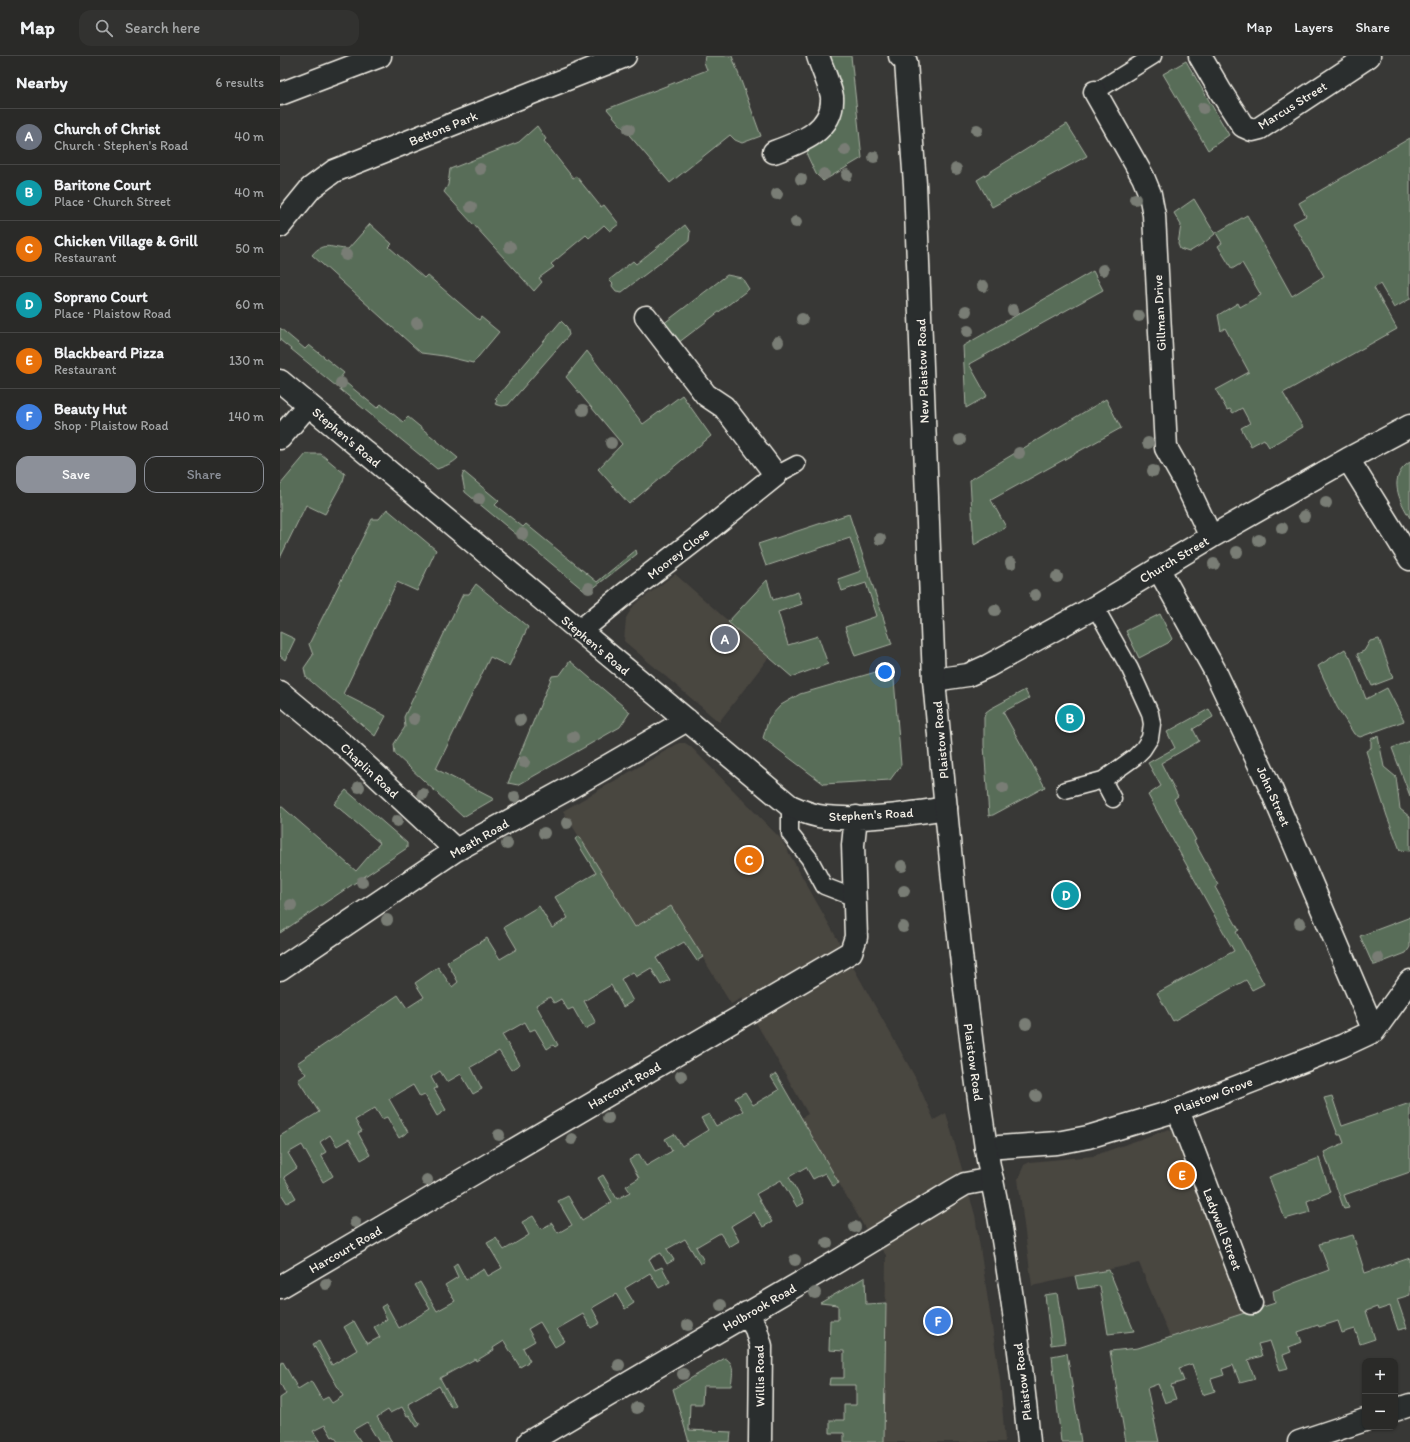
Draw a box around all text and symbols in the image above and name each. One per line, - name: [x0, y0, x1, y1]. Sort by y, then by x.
- search box: [79, 10, 359, 46]
- text: Map: [20, 16, 55, 39]
- icon: search: [93, 17, 115, 39]
- text: Search here: [125, 19, 200, 37]
- text: Map: [1247, 19, 1272, 36]
- text: Layers: [1294, 19, 1333, 36]
- text: Share: [1355, 19, 1390, 36]
- text: Nearby: [16, 72, 68, 92]
- text: 6 results: [216, 75, 264, 90]
- street label: Marcus Street: [1255, 78, 1330, 133]
- street label: Bettons Park: [407, 108, 480, 149]
- text: Church of Christ: [54, 120, 161, 138]
- text: A: [25, 129, 33, 144]
- text: 40 m: [234, 129, 264, 144]
- text: Church · Stephen's Road: [54, 138, 188, 153]
- text: Baritone Court: [54, 176, 151, 194]
- text: B: [25, 185, 33, 200]
- text: 40 m: [234, 185, 264, 200]
- text: Place · Church Street: [54, 194, 171, 209]
- text: Chicken Village & Grill: [54, 232, 198, 250]
- text: C: [25, 241, 33, 256]
- text: 50 m: [235, 241, 264, 256]
- text: Restaurant: [54, 250, 116, 265]
- street label: Gillman Drive: [1150, 274, 1169, 351]
- text: Soprano Court: [54, 288, 148, 306]
- text: D: [25, 297, 33, 312]
- text: 60 m: [235, 297, 264, 312]
- text: Place · Plaistow Road: [54, 306, 171, 321]
- street label: New Plaistow Road: [913, 318, 932, 424]
- text: Blackbeard Pizza: [54, 344, 164, 362]
- text: E: [25, 353, 33, 368]
- text: 130 m: [229, 353, 264, 368]
- text: Restaurant: [54, 362, 116, 377]
- text: Beauty Hut: [54, 400, 127, 418]
- street label: Stephen's Road: [309, 404, 384, 470]
- text: F: [26, 409, 32, 424]
- text: 140 m: [228, 409, 264, 424]
- text: Shop · Plaistow Road: [54, 418, 168, 433]
- button: Save: [16, 456, 136, 493]
- button: Share: [144, 456, 264, 493]
- street label: Moorey Close: [644, 525, 712, 582]
- street label: Church Street: [1137, 533, 1212, 586]
- street label: Stephen's Road: [558, 612, 633, 678]
- pin: A: [712, 624, 738, 654]
- your location: [875, 662, 895, 682]
- street label: Plaistow Road: [930, 700, 951, 779]
- pin: B: [1057, 703, 1083, 733]
- street label: Chaplin Road: [337, 740, 402, 801]
- street label: John Street: [1254, 764, 1294, 829]
- street label: Stephen's Road: [828, 805, 914, 824]
- street label: Meath Road: [447, 815, 511, 861]
- pin: C: [736, 845, 762, 875]
- pin: D: [1053, 880, 1079, 910]
- street label: Plaistow Road: [961, 1022, 986, 1102]
- street label: Harcourt Road: [585, 1059, 663, 1112]
- street label: Plaistow Grove: [1172, 1074, 1255, 1117]
- pin: E: [1169, 1160, 1195, 1190]
- street label: Ladywell Street: [1200, 1186, 1245, 1272]
- street label: Harcourt Road: [306, 1223, 384, 1276]
- street label: Holbrook Road: [720, 1280, 798, 1334]
- pin: F: [925, 1306, 951, 1336]
- street label: Plaistow Road: [1010, 1342, 1035, 1422]
- street label: Willis Road: [751, 1345, 768, 1407]
- map controls: [1362, 1358, 1398, 1430]
- button: +: [1362, 1358, 1398, 1394]
- button: −: [1362, 1394, 1398, 1430]

